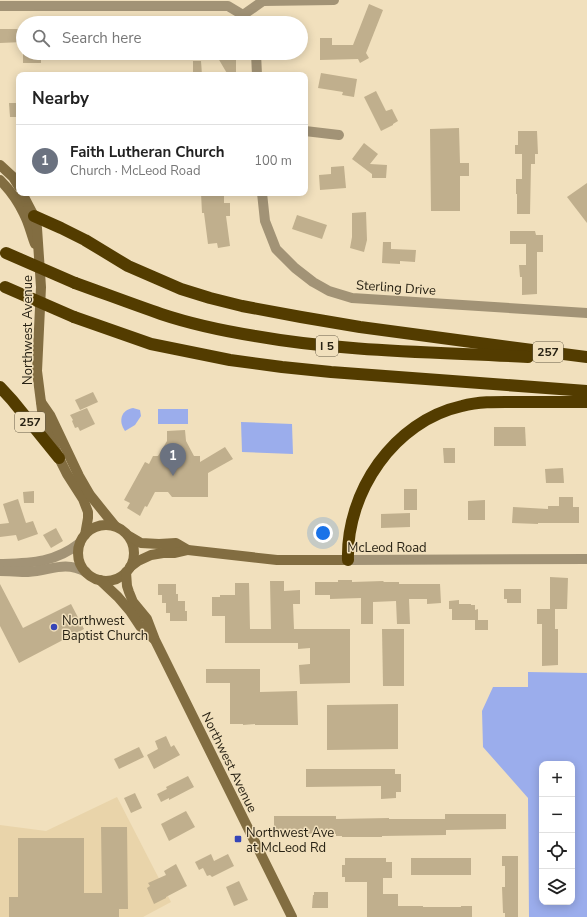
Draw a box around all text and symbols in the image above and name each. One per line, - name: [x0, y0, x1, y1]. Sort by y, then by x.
- search box: [16, 16, 308, 60]
- icon: search: [30, 27, 52, 49]
- text: Search here: [62, 28, 142, 48]
- text: Nearby: [32, 87, 89, 110]
- text: Faith Lutheran Church: [70, 142, 224, 162]
- text: 1: [41, 152, 49, 170]
- text: 100 m: [254, 152, 292, 170]
- text: Church · McLeod Road: [70, 162, 200, 180]
- street label: Northwest Avenue: [19, 275, 37, 385]
- street label: Sterling Drive: [355, 276, 437, 300]
- road number: I 5: [316, 336, 338, 356]
- road number: 257: [533, 342, 563, 362]
- road number: 257: [15, 412, 45, 432]
- pin: 1: [160, 443, 186, 476]
- your location: [313, 523, 333, 543]
- street label: McLeod Road: [347, 539, 427, 557]
- place label: Northwest Baptist Church: [62, 612, 148, 645]
- marker: Northwest Baptist Church: [49, 622, 59, 632]
- street label: Northwest Avenue: [197, 709, 261, 816]
- map controls: [539, 761, 575, 905]
- button: +: [539, 761, 575, 797]
- button: −: [539, 797, 575, 833]
- place label: Northwest Ave at McLeod Rd: [246, 824, 334, 857]
- button: locate: [539, 833, 575, 869]
- marker: Northwest Ave at McLeod Rd: [233, 834, 243, 844]
- button: layers: [539, 869, 575, 905]

